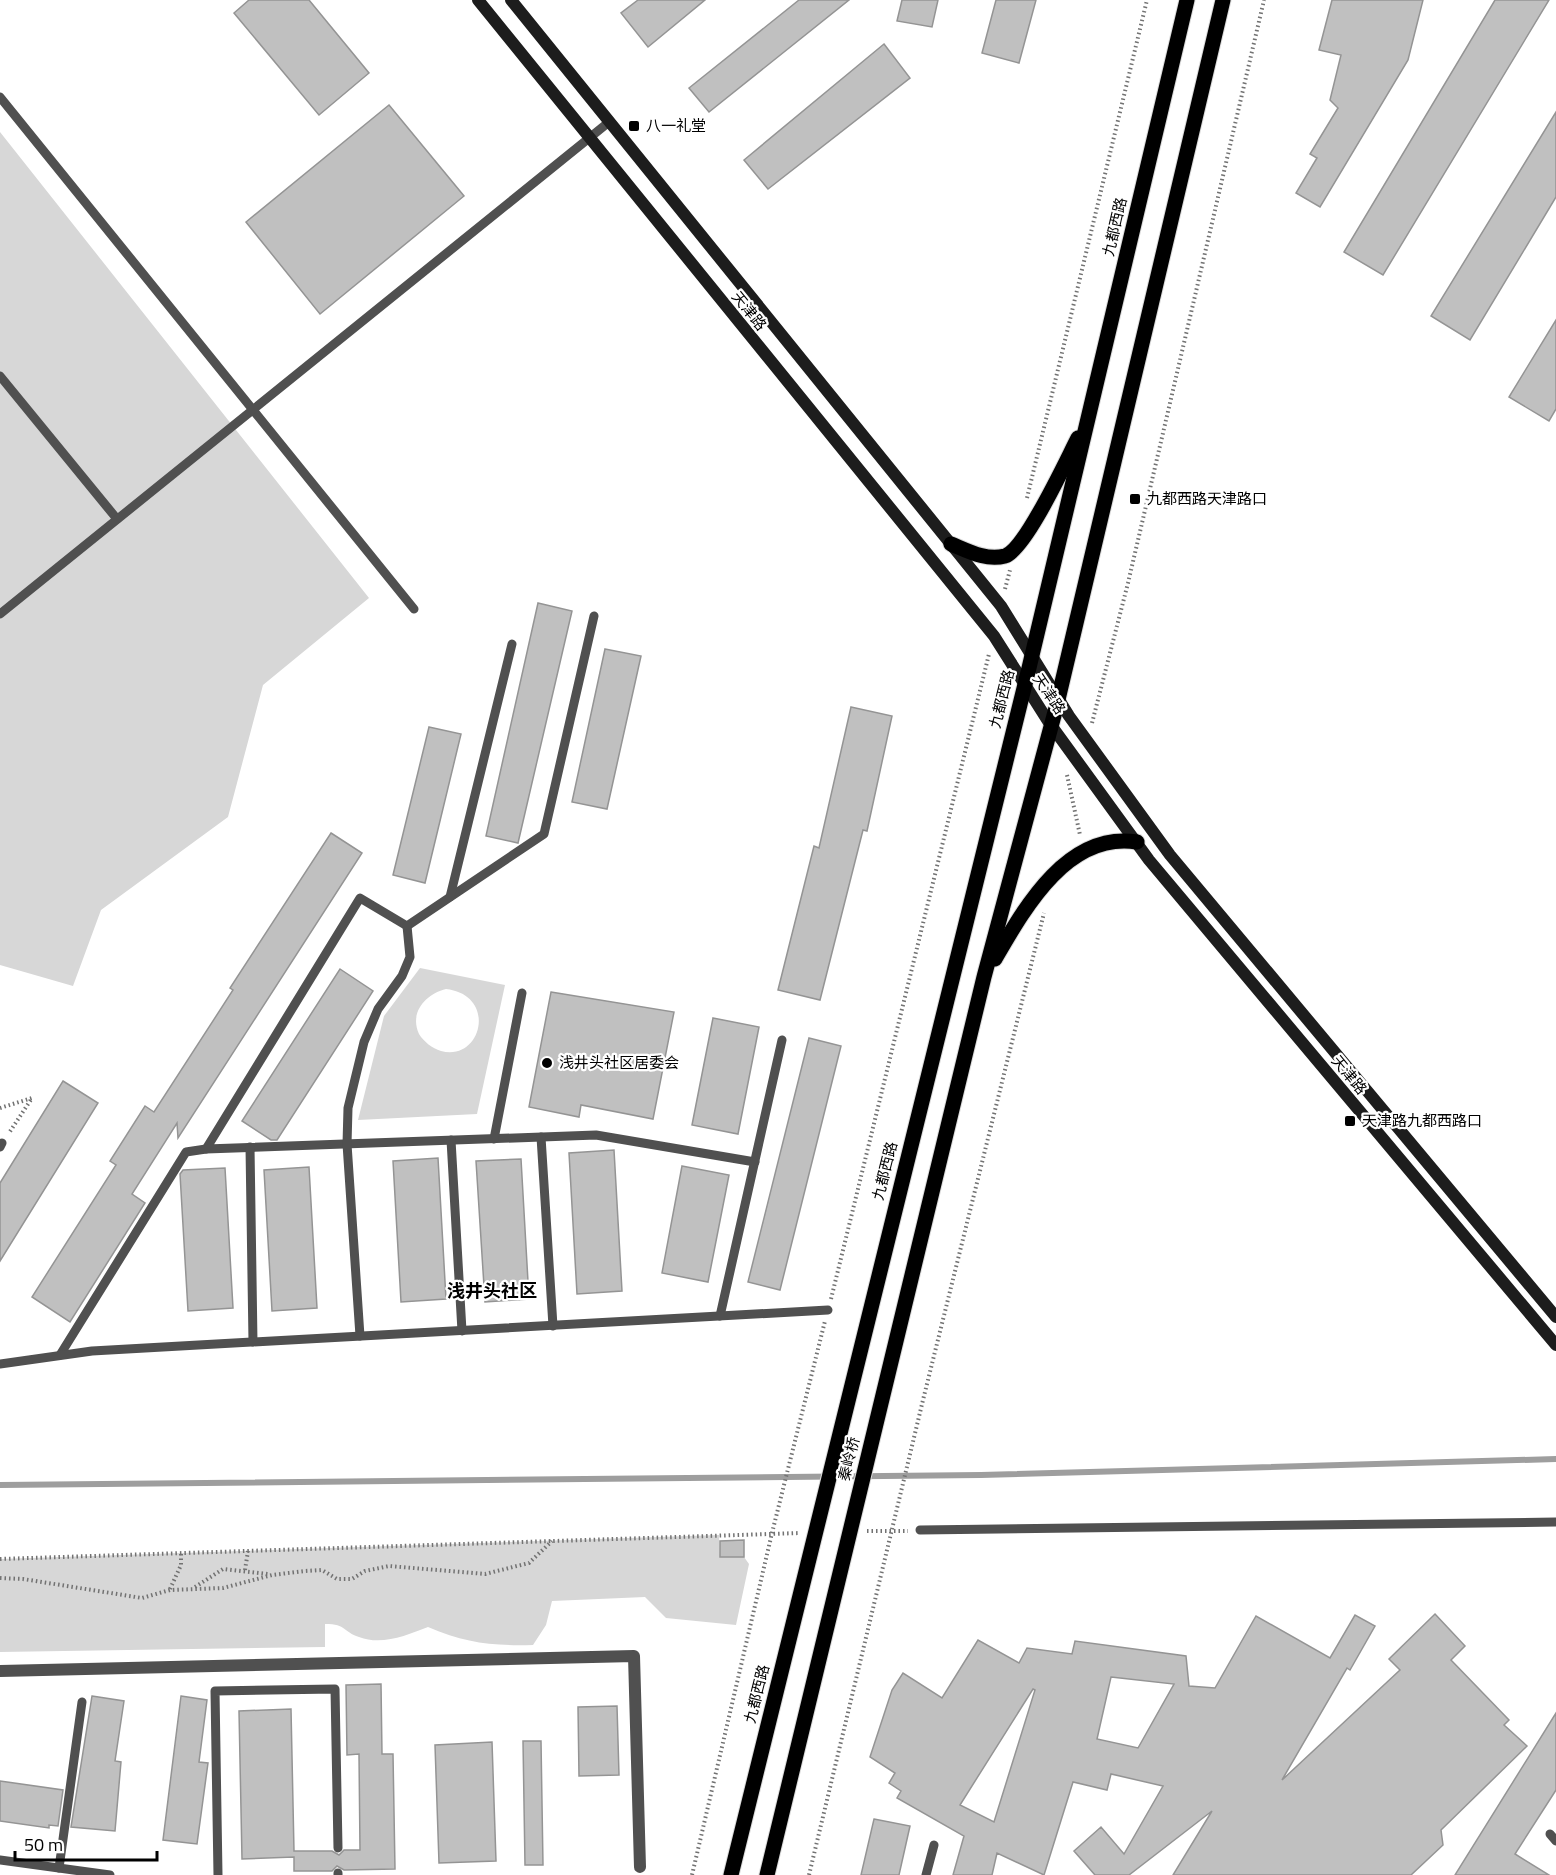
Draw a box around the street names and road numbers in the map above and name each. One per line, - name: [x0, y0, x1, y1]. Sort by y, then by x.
- street label: 九都西路: [1097, 195, 1132, 259]
- street label: 天津路: [726, 286, 772, 335]
- street label: 九都西路: [983, 667, 1020, 731]
- street label: 天津路: [1027, 669, 1072, 719]
- street label: 天津路: [1326, 1050, 1373, 1099]
- street label: 九都西路: [866, 1139, 903, 1203]
- street label: 秦岭桥: [832, 1434, 865, 1484]
- street label: 九都西路: [738, 1662, 775, 1726]

